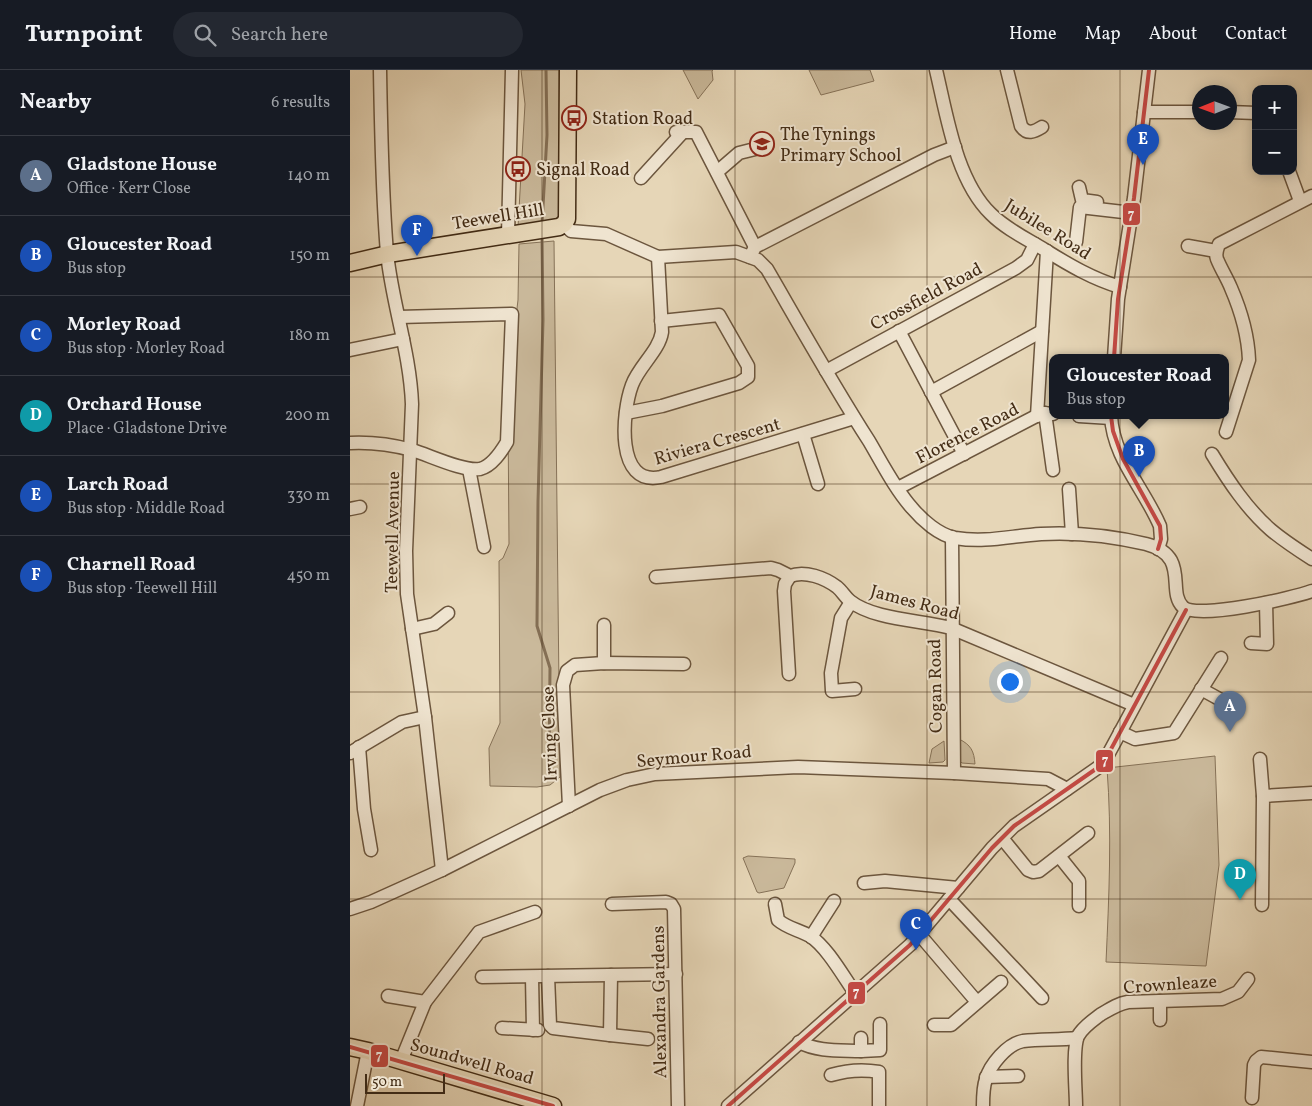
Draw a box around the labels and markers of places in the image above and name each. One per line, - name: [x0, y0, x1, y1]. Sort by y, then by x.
- bus stop icon: Station Road: [561, 105, 587, 131]
- place label: Station Road: [592, 107, 693, 132]
- place label: The Tynings Primary School: [780, 123, 901, 169]
- pin: E: [1127, 124, 1159, 165]
- school or university icon: The Tynings Primary School: [749, 131, 775, 157]
- bus stop icon: Signal Road: [505, 156, 531, 182]
- place label: Signal Road: [536, 158, 630, 183]
- pin: F: [401, 215, 433, 256]
- pin: B: [1123, 436, 1155, 477]
- pin: A: [1214, 691, 1246, 732]
- pin: D: [1224, 859, 1256, 900]
- pin: C: [900, 909, 932, 950]

